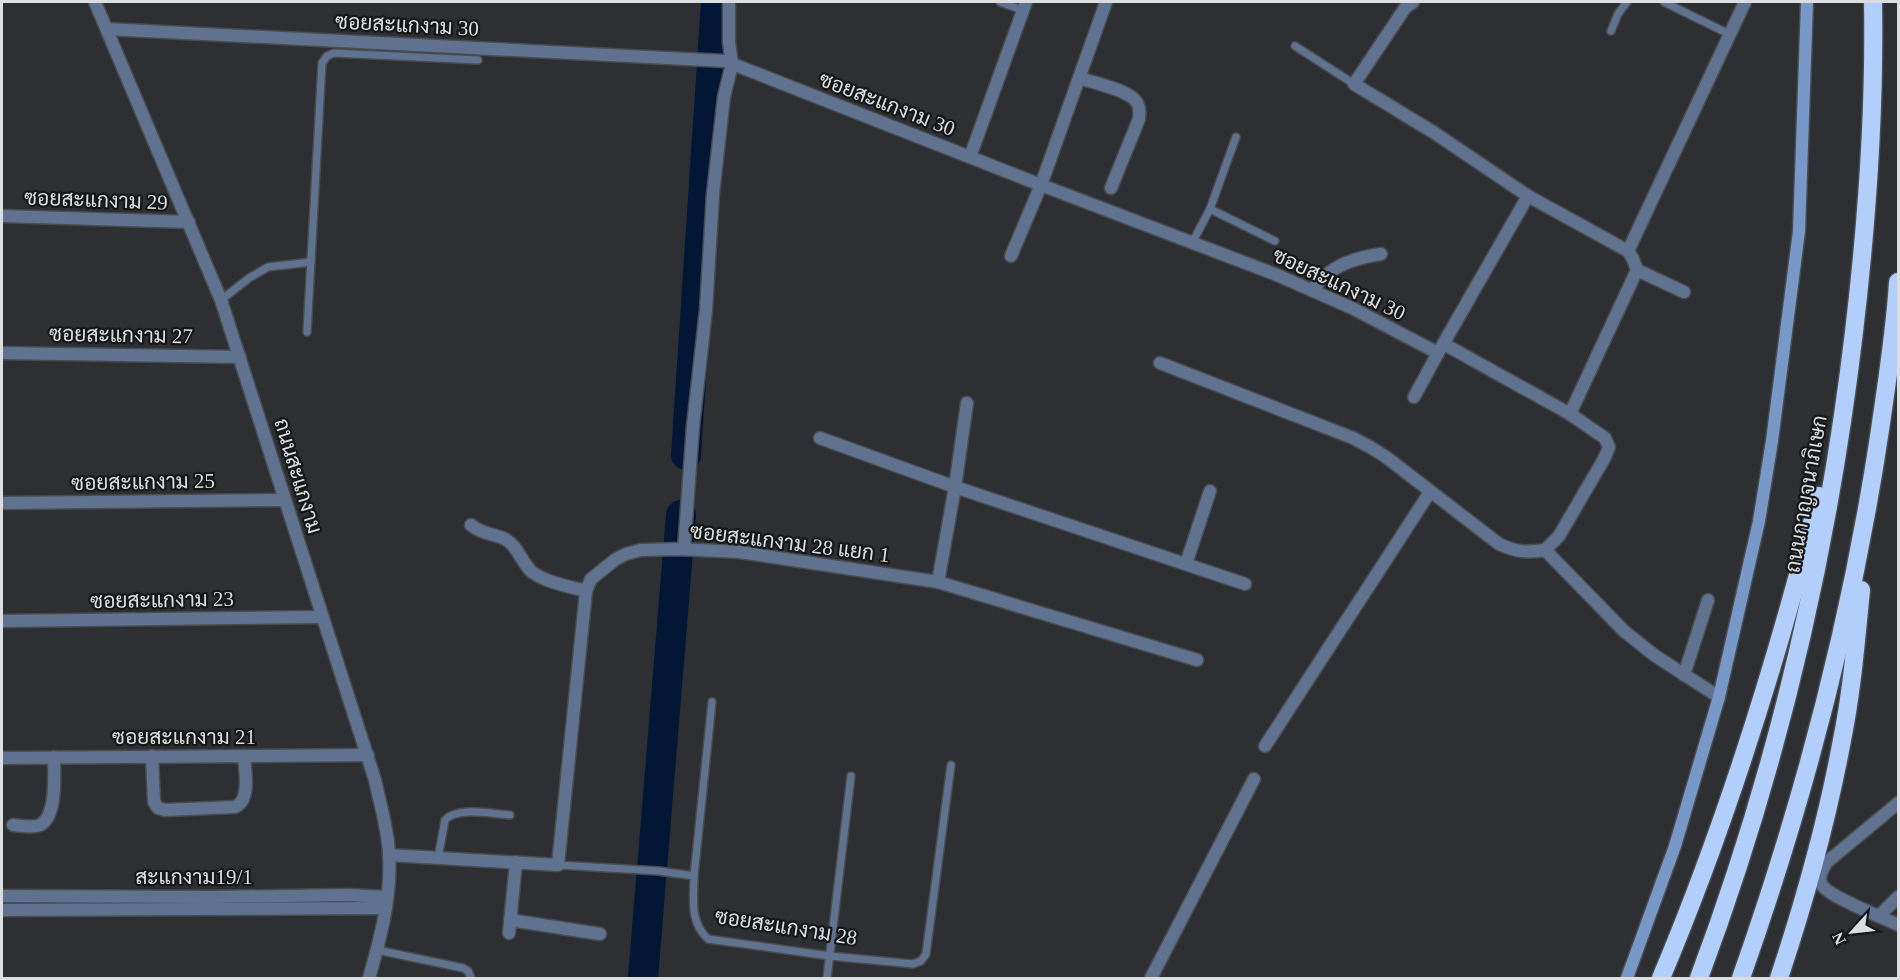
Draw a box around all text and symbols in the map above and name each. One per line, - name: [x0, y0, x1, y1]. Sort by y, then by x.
- street label: ซอยสะแกงาม 30: [335, 9, 479, 41]
- street label: ซอยสะแกงาม 30: [816, 67, 958, 141]
- street label: ซอยสะแกงาม 29: [24, 185, 168, 215]
- street label: ซอยสะแกงาม 30: [1269, 243, 1409, 325]
- street label: ซอยสะแกงาม 27: [49, 322, 193, 348]
- street label: ถนนกาญจนาภิเษก: [1780, 413, 1832, 575]
- street label: ถนนสะแกงาม: [269, 415, 327, 537]
- street label: ซอยสะแกงาม 25: [71, 469, 215, 495]
- street label: ซอยสะแกงาม 28 แยก 1: [689, 519, 891, 567]
- street label: ซอยสะแกงาม 23: [90, 587, 234, 613]
- street label: ซอยสะแกงาม 21: [112, 725, 256, 749]
- street label: สะแกงาม19/1: [135, 865, 253, 889]
- north arrow: [1822, 902, 1882, 962]
- street label: ซอยสะแกงาม 28: [713, 904, 859, 950]
- text: N: [1829, 929, 1849, 948]

